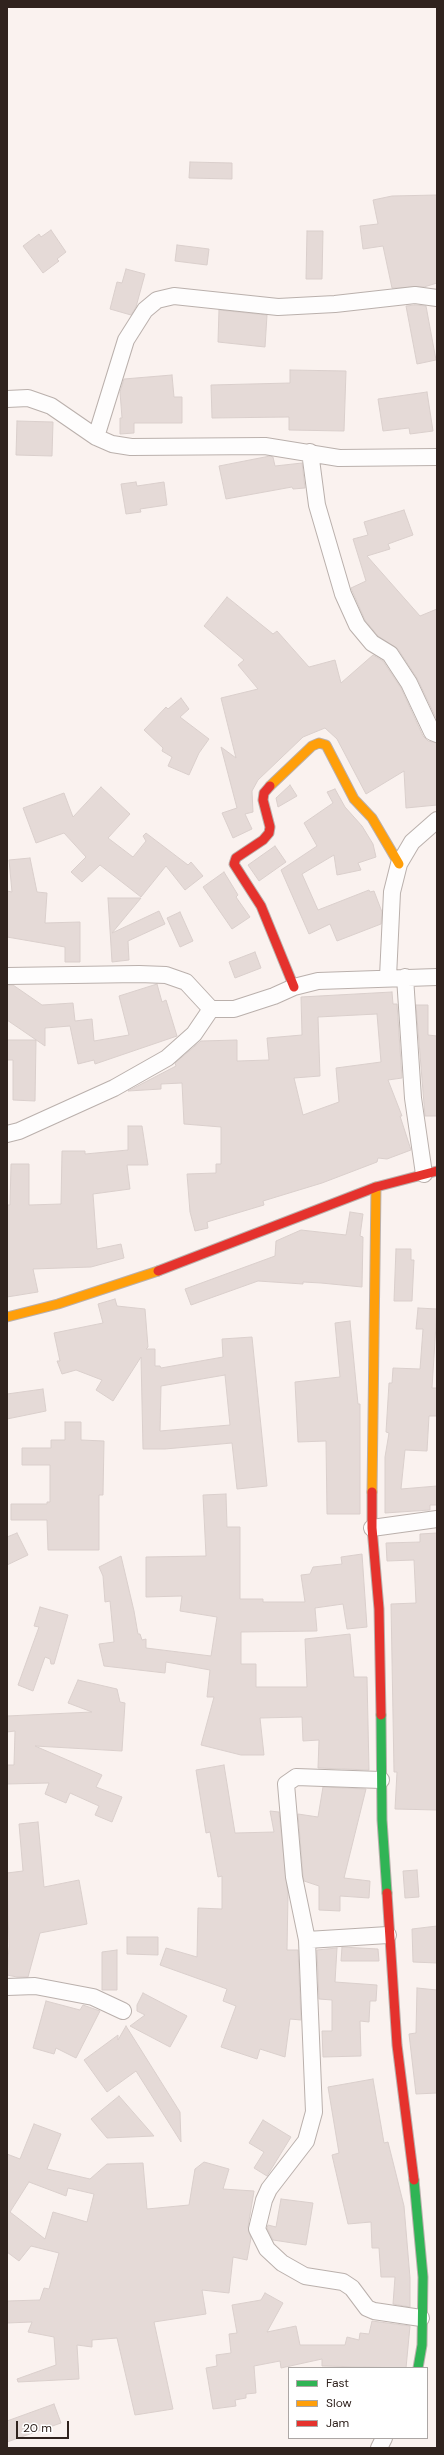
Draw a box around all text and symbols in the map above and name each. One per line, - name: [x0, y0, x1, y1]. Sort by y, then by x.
- legend: [288, 2367, 428, 2439]
- text: Fast: [326, 2375, 349, 2391]
- text: Slow: [326, 2395, 352, 2411]
- scale bar: [18, 2413, 71, 2439]
- text: Jam: [326, 2415, 349, 2431]
- text: 20 m: [23, 2420, 52, 2436]

